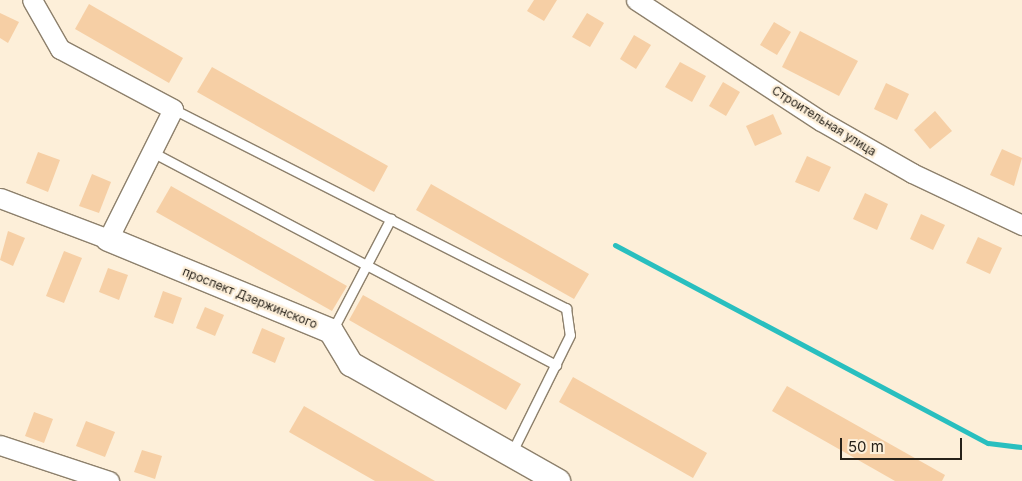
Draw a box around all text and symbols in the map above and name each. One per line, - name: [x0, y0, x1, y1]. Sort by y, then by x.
- street label: Строительная улица: [769, 83, 879, 159]
- street label: проспект Дзержинского: [180, 264, 320, 332]
- scale bar: [842, 428, 964, 460]
- text: 50 m: [848, 437, 884, 456]

